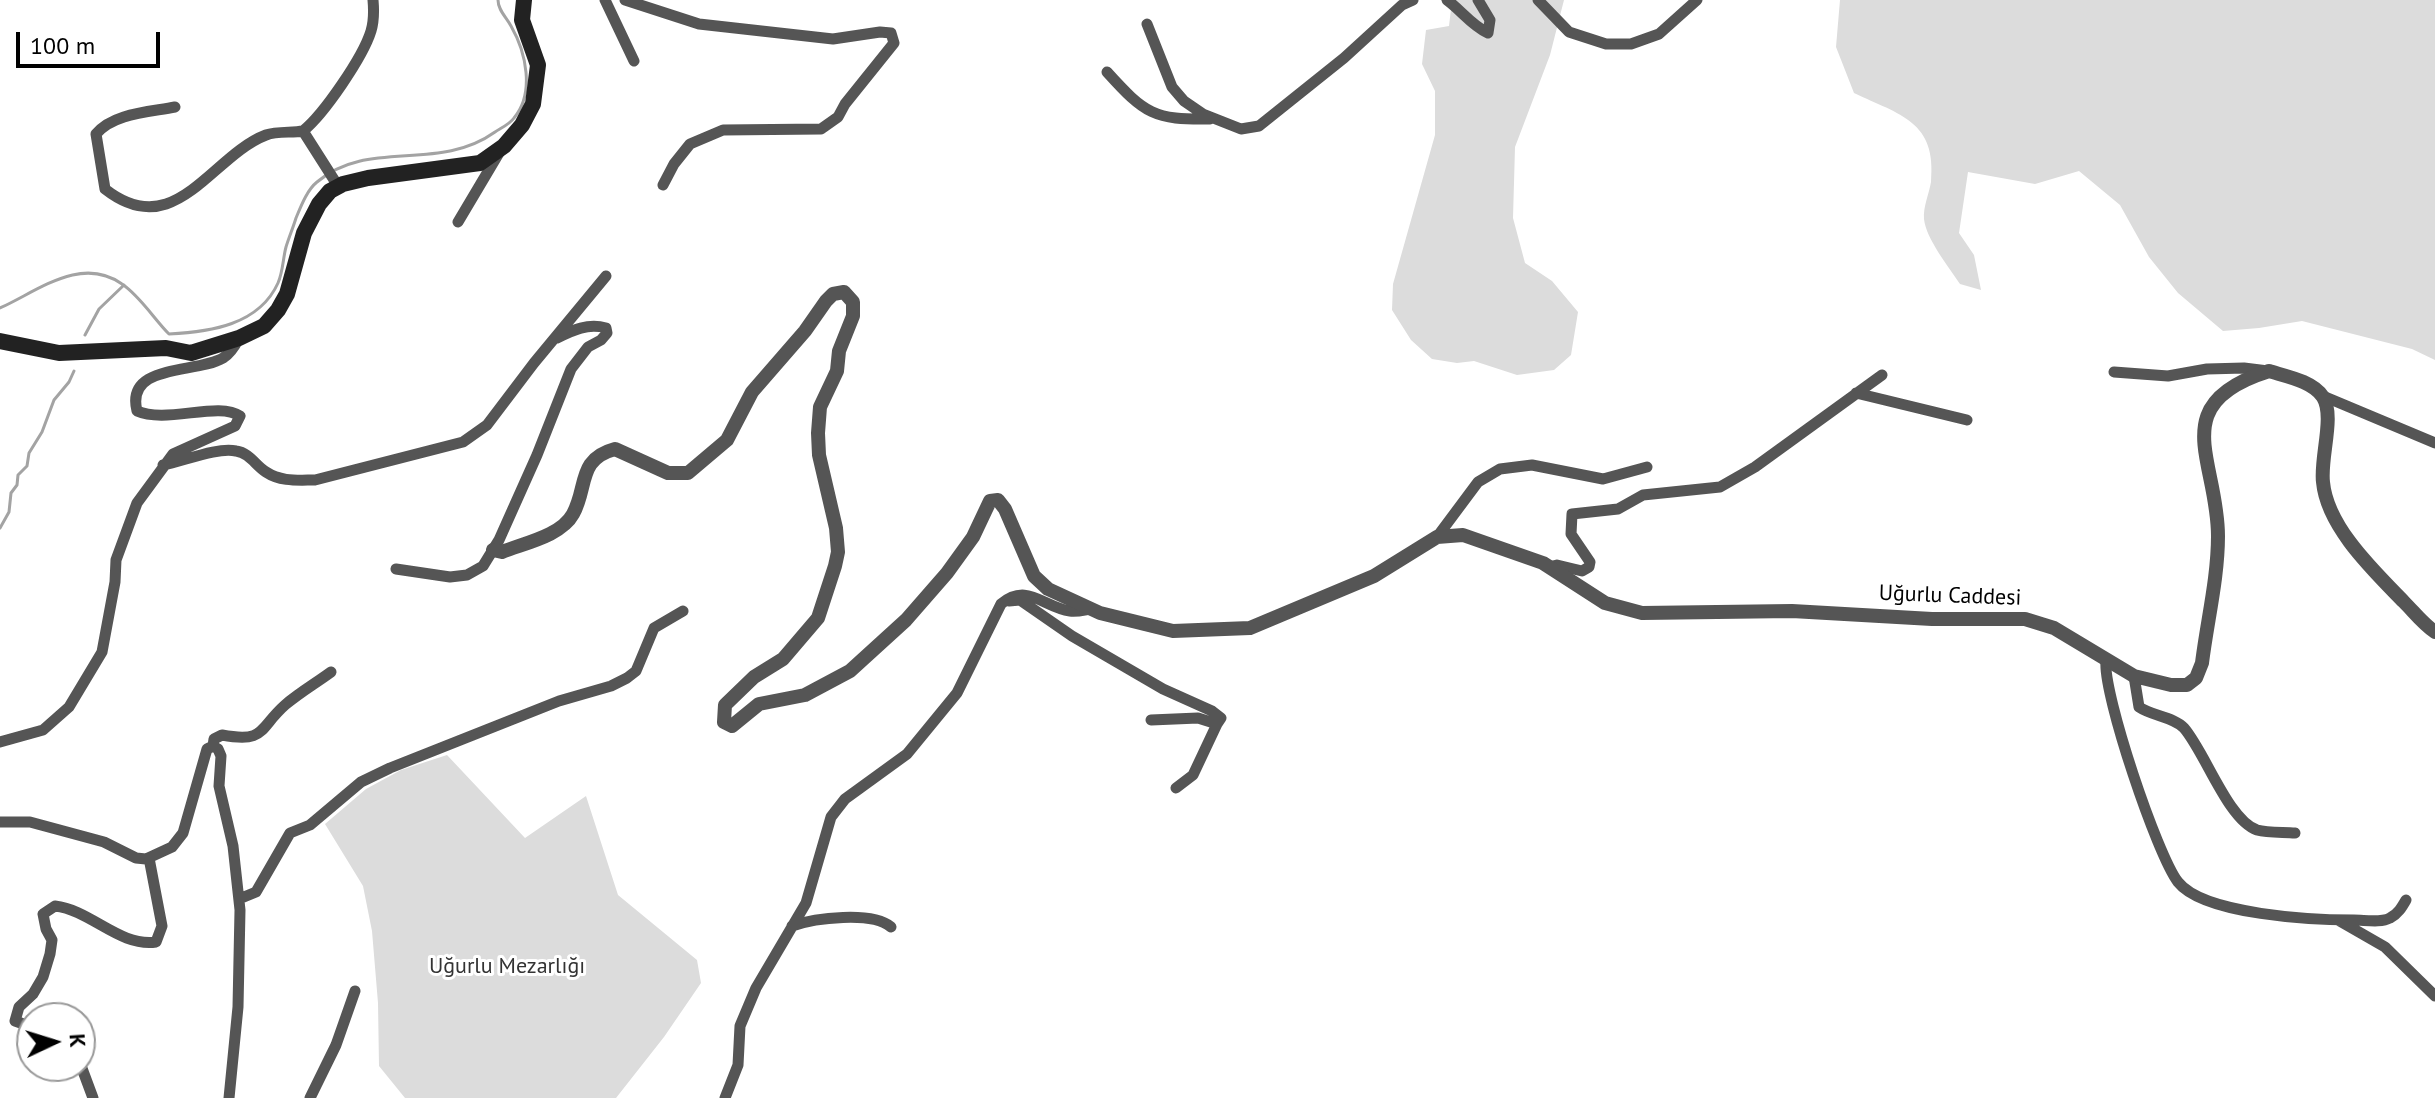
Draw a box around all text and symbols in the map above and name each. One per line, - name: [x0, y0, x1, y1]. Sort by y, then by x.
- scale bar: [20, 16, 164, 66]
- text: 100 m: [30, 30, 95, 61]
- street label: Uğurlu Caddesi: [1878, 580, 2022, 612]
- park label: Uğurlu Mezarlığı: [429, 954, 585, 980]
- north arrow: [16, 1002, 96, 1082]
- text: K: [64, 1033, 92, 1048]

